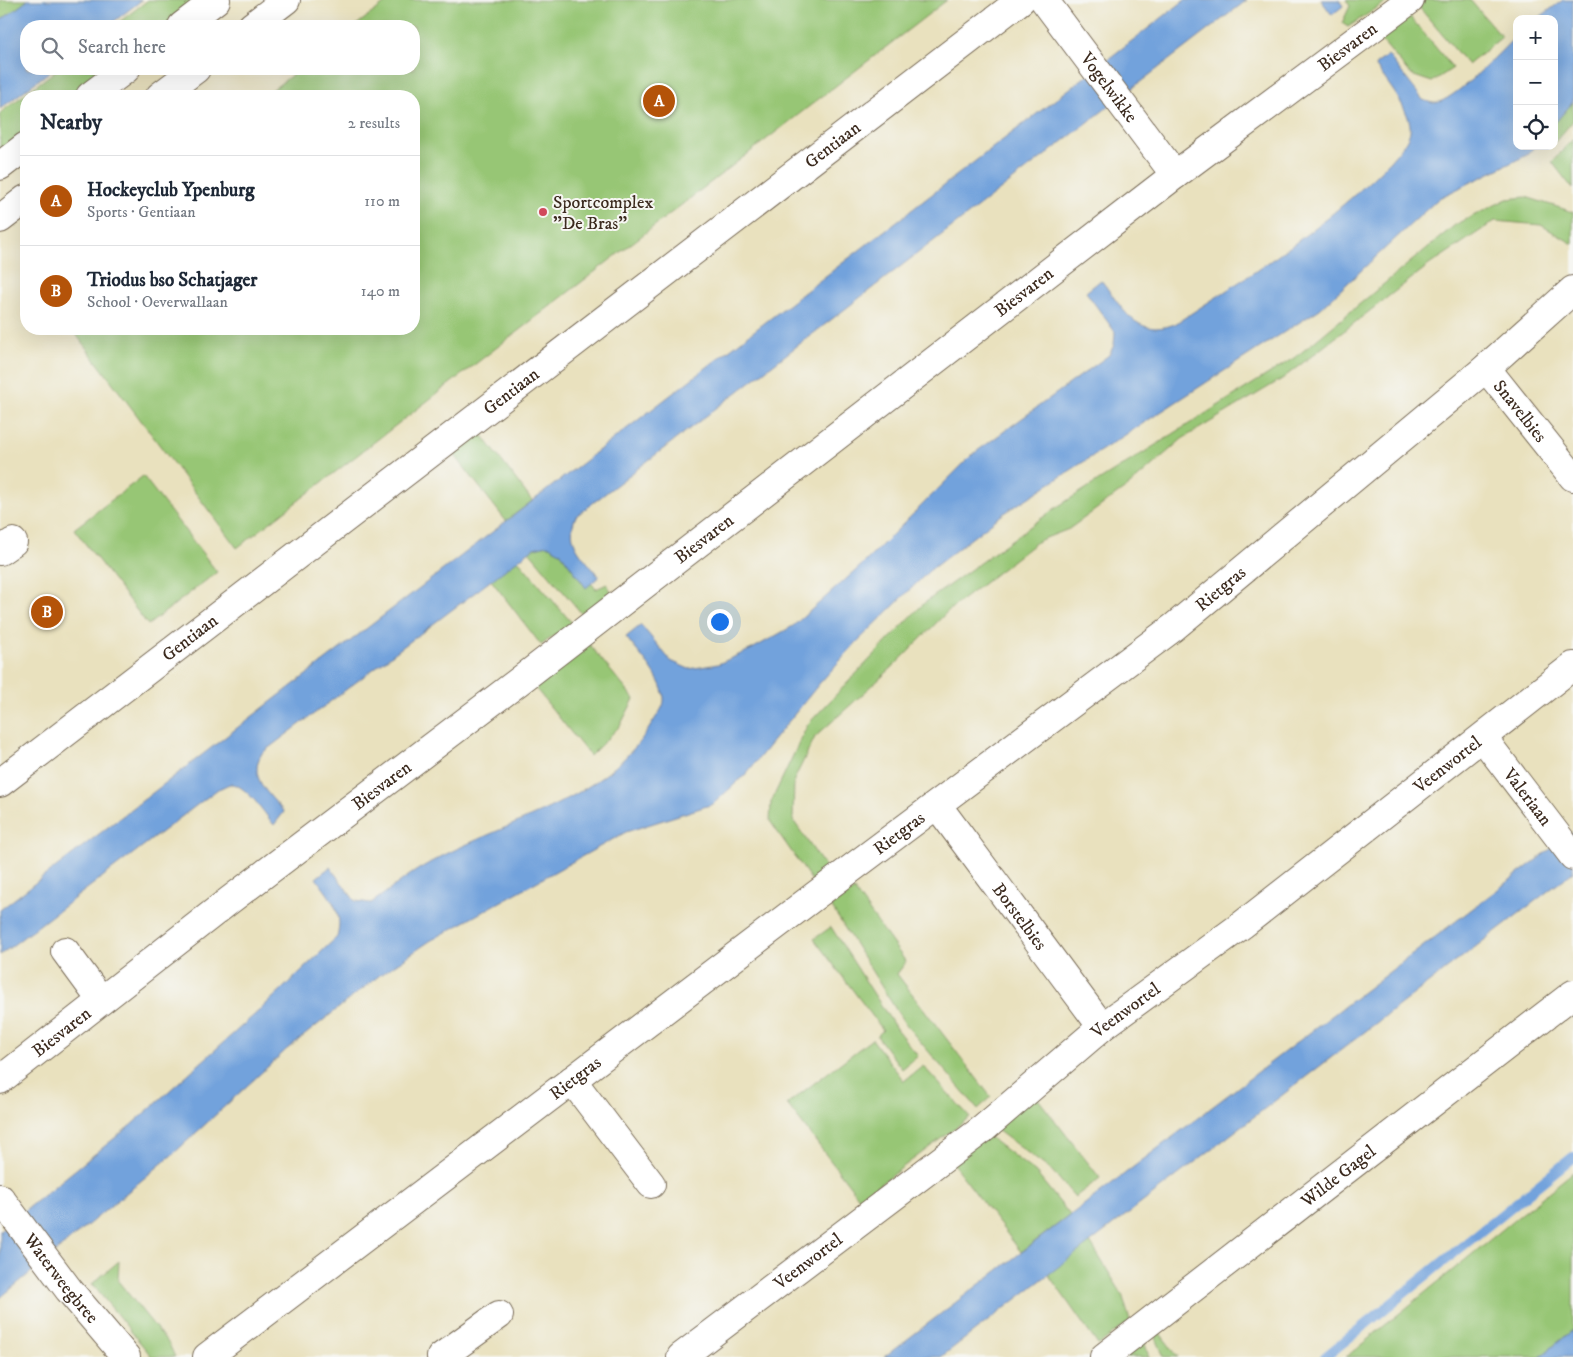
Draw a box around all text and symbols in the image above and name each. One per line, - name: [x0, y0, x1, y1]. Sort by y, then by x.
- map controls: [1513, 15, 1558, 150]
- button: +: [1513, 15, 1558, 60]
- street label: Biesvaren: [1314, 18, 1382, 77]
- search box: [20, 20, 420, 75]
- icon: search: [38, 34, 66, 62]
- text: Search here: [78, 36, 166, 59]
- street label: Vogelwikke: [1075, 48, 1142, 127]
- button: −: [1513, 60, 1558, 105]
- pin: A: [643, 82, 675, 120]
- button: locate: [1513, 105, 1558, 150]
- text: Nearby: [40, 110, 102, 136]
- text: 2 results: [348, 113, 400, 133]
- street label: Gentiaan: [801, 117, 866, 174]
- text: Hockeyclub Ypenburg: [87, 179, 255, 202]
- text: A: [51, 191, 61, 211]
- text: 110 m: [364, 191, 400, 211]
- place label: Sportcomplex "De Bras": [553, 192, 653, 235]
- text: Sports · Gentiaan: [87, 202, 196, 222]
- marker: Sportcomplex "De Bras": [537, 206, 549, 218]
- street label: Biesvaren: [990, 263, 1059, 322]
- text: Triodus bso Schatjager: [87, 269, 257, 292]
- text: B: [51, 281, 61, 301]
- text: 140 m: [361, 281, 400, 301]
- text: School · Oeverwallaan: [87, 292, 228, 312]
- street label: Gentiaan: [479, 363, 544, 420]
- street label: Snavelbies: [1488, 376, 1551, 447]
- street label: Biesvaren: [671, 509, 739, 569]
- street label: Rietgras: [1191, 562, 1251, 616]
- pin: B: [31, 593, 63, 631]
- your location: [707, 609, 733, 635]
- street label: Gentiaan: [158, 610, 223, 667]
- street label: Veenwortel: [1409, 731, 1487, 799]
- street label: Biesvaren: [348, 756, 417, 816]
- street label: Valeriaan: [1497, 763, 1556, 831]
- street label: Rietgras: [869, 807, 930, 860]
- street label: Borstelbies: [987, 879, 1051, 955]
- street label: Veenwortel: [1086, 978, 1165, 1044]
- street label: Biesvaren: [28, 1003, 96, 1063]
- street label: Rietgras: [546, 1052, 606, 1105]
- street label: Wilde Gagel: [1296, 1140, 1381, 1213]
- street label: Waterweegbree: [18, 1229, 103, 1328]
- street label: Veenwortel: [769, 1229, 848, 1295]

